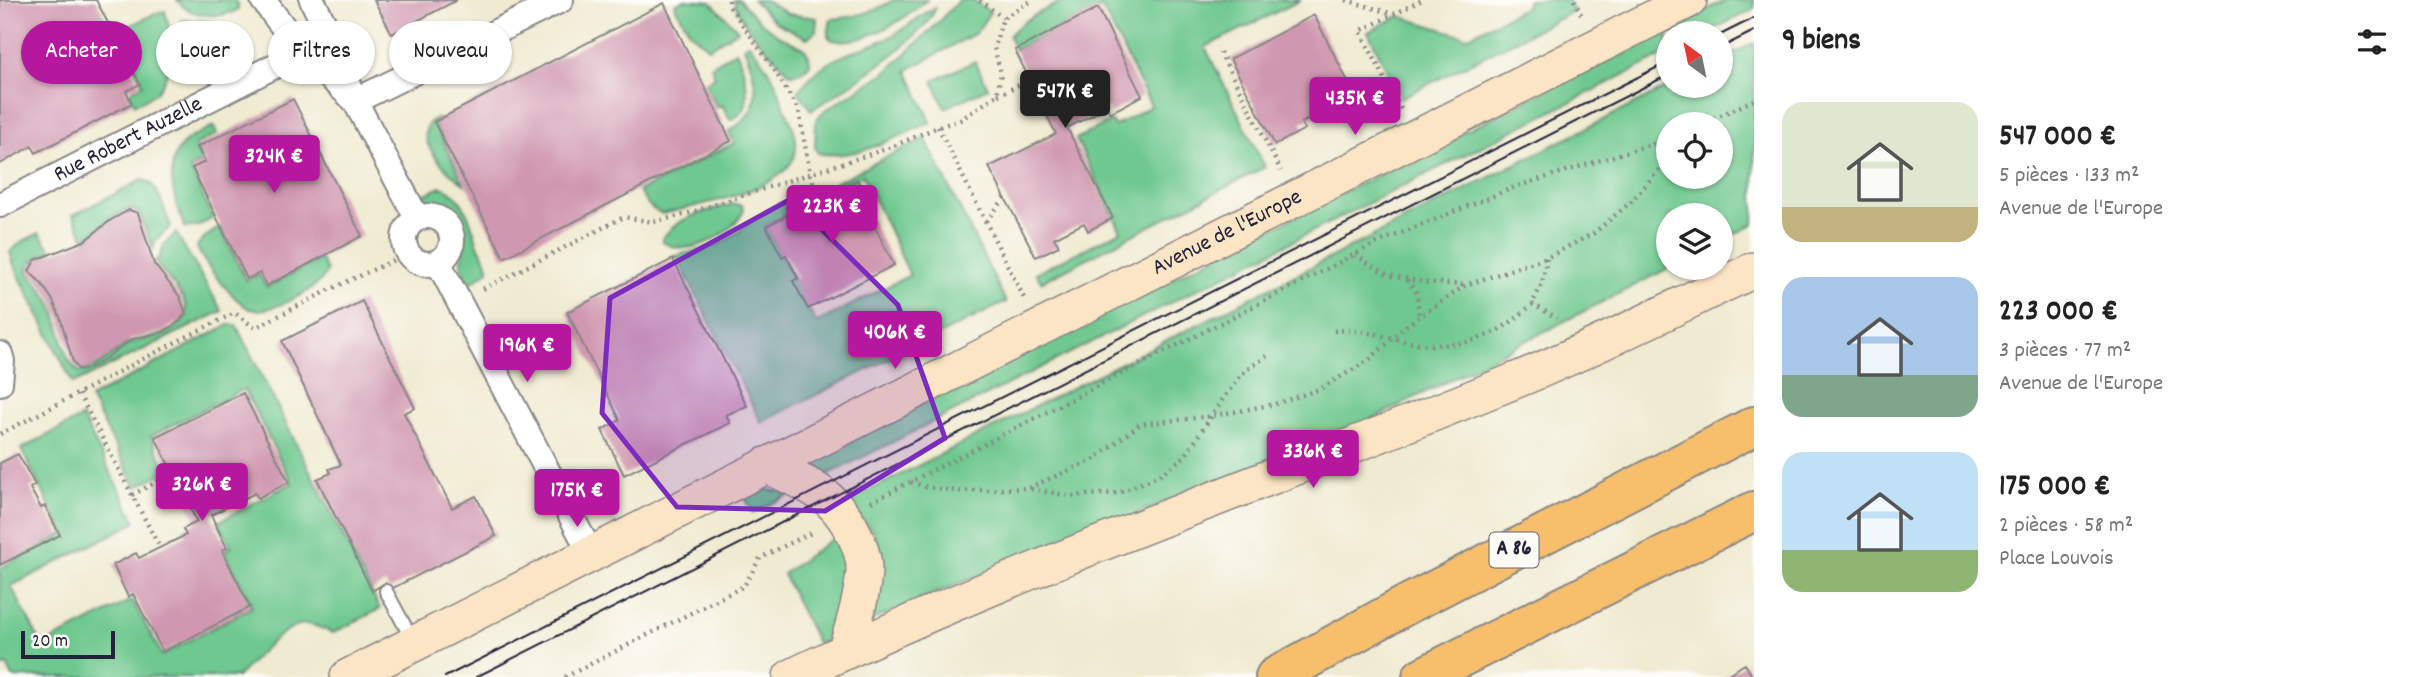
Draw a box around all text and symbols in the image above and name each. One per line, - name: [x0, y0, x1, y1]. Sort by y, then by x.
- chip: Acheter: [21, 21, 142, 84]
- chip: Louer: [156, 21, 254, 84]
- chip: Filtres: [268, 21, 375, 84]
- chip: Nouveau: [389, 21, 512, 84]
- north arrow: [1656, 21, 1732, 98]
- map controls: [1656, 21, 1733, 280]
- text: 9 biens: [1782, 21, 1861, 64]
- icon: filters: [2353, 23, 2391, 61]
- pin: 547K €: [1008, 71, 1122, 130]
- text: 547K €: [1036, 76, 1094, 109]
- pin: 435K €: [1298, 78, 1412, 137]
- text: 435K €: [1325, 83, 1385, 116]
- street label: Rue Robert Auzelle: [48, 88, 209, 191]
- button: locate: [1656, 112, 1733, 189]
- text: 547 000 €: [1999, 117, 2116, 160]
- icon: home: [1838, 130, 1922, 214]
- pin: 324K €: [217, 136, 331, 195]
- text: 324K €: [245, 141, 303, 174]
- text: 5 pièces · 133 m²: [1999, 160, 2139, 193]
- street label: Avenue de l'Europe: [1146, 181, 1308, 285]
- pin: 223K €: [775, 186, 889, 245]
- text: 223K €: [802, 191, 862, 224]
- text: Avenue de l'Europe: [1999, 193, 2163, 226]
- button: layers: [1656, 203, 1733, 280]
- text: 223 000 €: [1999, 292, 2118, 335]
- icon: home: [1838, 305, 1922, 389]
- pin: 406K €: [838, 312, 952, 371]
- text: 406K €: [864, 317, 926, 350]
- pin: 196K €: [470, 324, 584, 384]
- text: 196K €: [499, 330, 555, 363]
- text: 3 pièces · 77 m²: [1999, 335, 2131, 368]
- text: Avenue de l'Europe: [1999, 368, 2163, 401]
- pin: 336K €: [1256, 430, 1370, 490]
- text: 336K €: [1283, 436, 1343, 469]
- pin: 326K €: [145, 463, 259, 523]
- text: 175 000 €: [1999, 467, 2110, 510]
- text: 326K €: [172, 469, 232, 502]
- pin: 175K €: [520, 470, 634, 529]
- text: 175K €: [550, 475, 604, 508]
- icon: home: [1838, 480, 1922, 564]
- text: 2 pièces · 58 m²: [1999, 510, 2133, 543]
- road number: A 86: [1490, 532, 1538, 568]
- text: Place Louvois: [1999, 543, 2114, 576]
- scale bar: [21, 628, 116, 660]
- text: 20 m: [32, 629, 68, 656]

